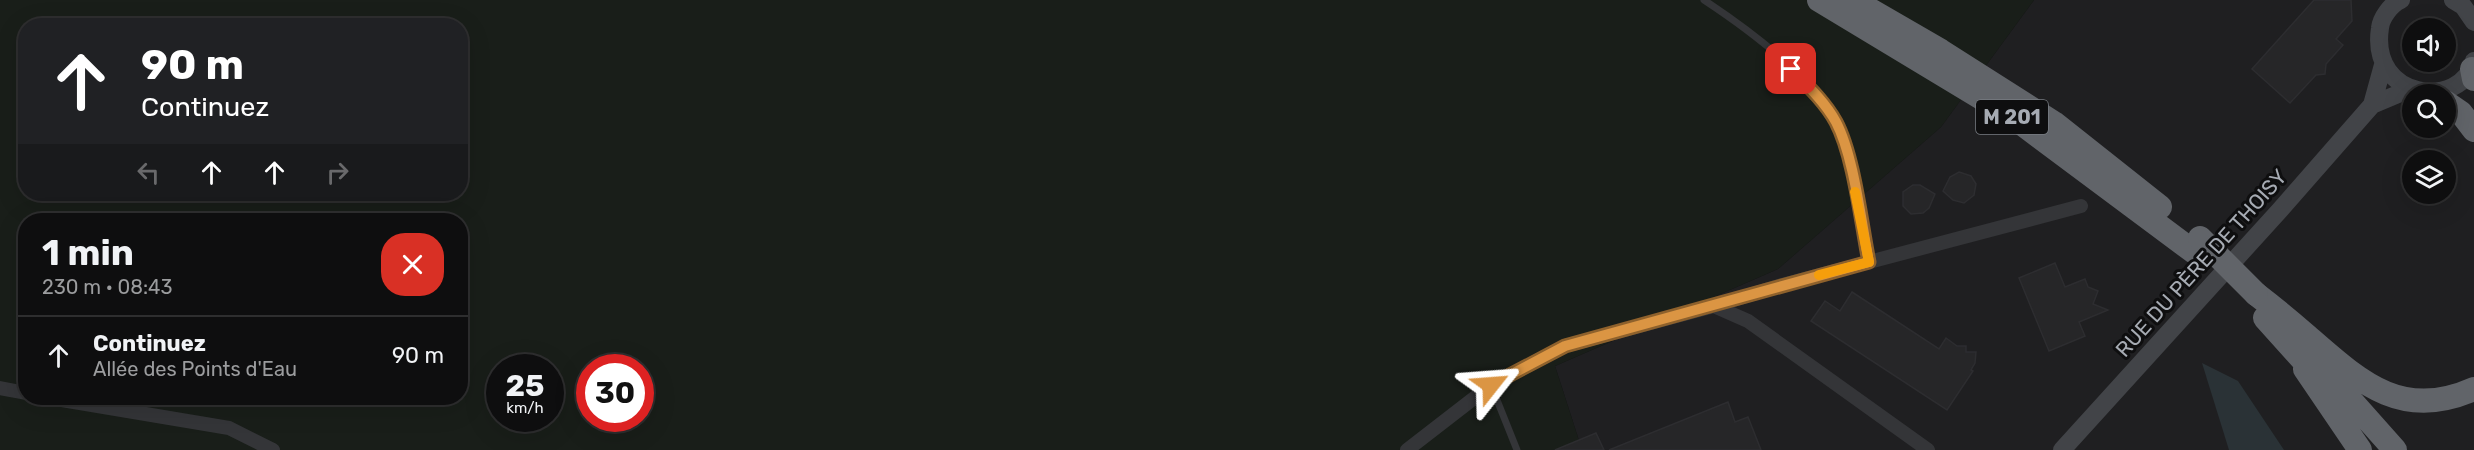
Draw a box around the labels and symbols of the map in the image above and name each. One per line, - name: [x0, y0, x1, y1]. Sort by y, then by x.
- pin: [1765, 43, 1816, 94]
- road number: M 201: [1976, 100, 2048, 134]
- street label: RUE DU PÈRE DE THOISY: [2110, 164, 2292, 362]
- position arrow: [1459, 353, 1523, 417]
- speed limit sign: 30: [576, 354, 654, 432]

